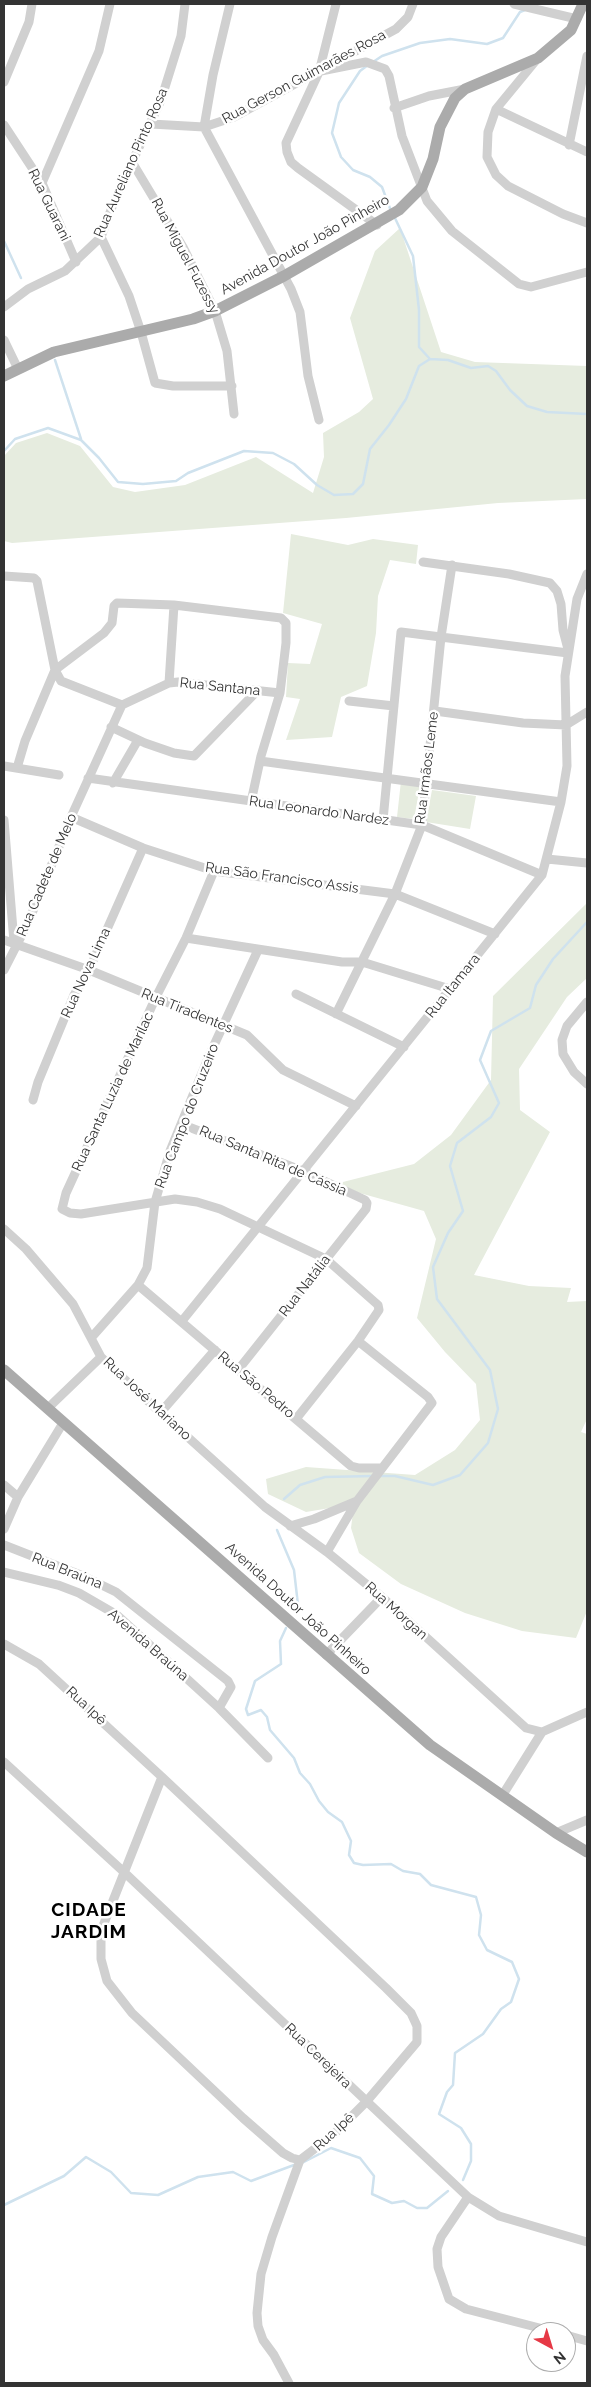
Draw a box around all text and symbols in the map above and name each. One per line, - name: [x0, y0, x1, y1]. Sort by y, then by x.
- street label: Rua Gerson Guimarães Rosa: [219, 27, 389, 127]
- street label: Rua Aureliano Pinto Rosa: [90, 86, 172, 240]
- street label: Rua Guarani: [24, 166, 74, 244]
- street label: Avenida Doutor João Pinheiro: [218, 191, 392, 299]
- street label: Rua Miguel Fuzessy: [147, 195, 223, 317]
- street label: Rua Santana: [179, 674, 261, 700]
- street label: Rua Irmãos Leme: [412, 711, 442, 825]
- street label: Rua Leonardo Nardez: [248, 793, 390, 829]
- street label: Rua Cadete de Melo: [13, 811, 81, 939]
- street label: Rua São Francisco Assis: [204, 859, 360, 897]
- street label: Rua Nova Lima: [58, 925, 114, 1021]
- street label: Rua Itamara: [422, 951, 484, 1021]
- street label: Rua Tiradentes: [139, 985, 235, 1037]
- street label: Rua Santa Luzia de Marilac: [69, 1010, 157, 1174]
- street label: Rua Campo do Cruzeiro: [152, 1041, 222, 1191]
- street label: Rua Santa Rita de Cássia: [197, 1122, 349, 1200]
- street label: Rua Natália: [276, 1252, 334, 1320]
- street label: Rua São Pedro: [214, 1348, 298, 1422]
- street label: Rua José Mariano: [100, 1354, 194, 1444]
- street label: Avenida Doutor João Pinheiro: [222, 1539, 374, 1679]
- street label: Rua Braúna: [29, 1549, 105, 1593]
- street label: Rua Morgan: [361, 1579, 431, 1643]
- street label: Avenida Braúna: [104, 1605, 192, 1685]
- street label: Rua Ipê: [62, 1683, 110, 1729]
- district label: CIDADE JARDIM: [50, 1899, 128, 1943]
- street label: Rua Cerejeira: [281, 2020, 355, 2092]
- street label: Rua Ipê: [310, 2109, 358, 2155]
- north arrow: [526, 2322, 576, 2372]
- text: N: [551, 2348, 569, 2367]

